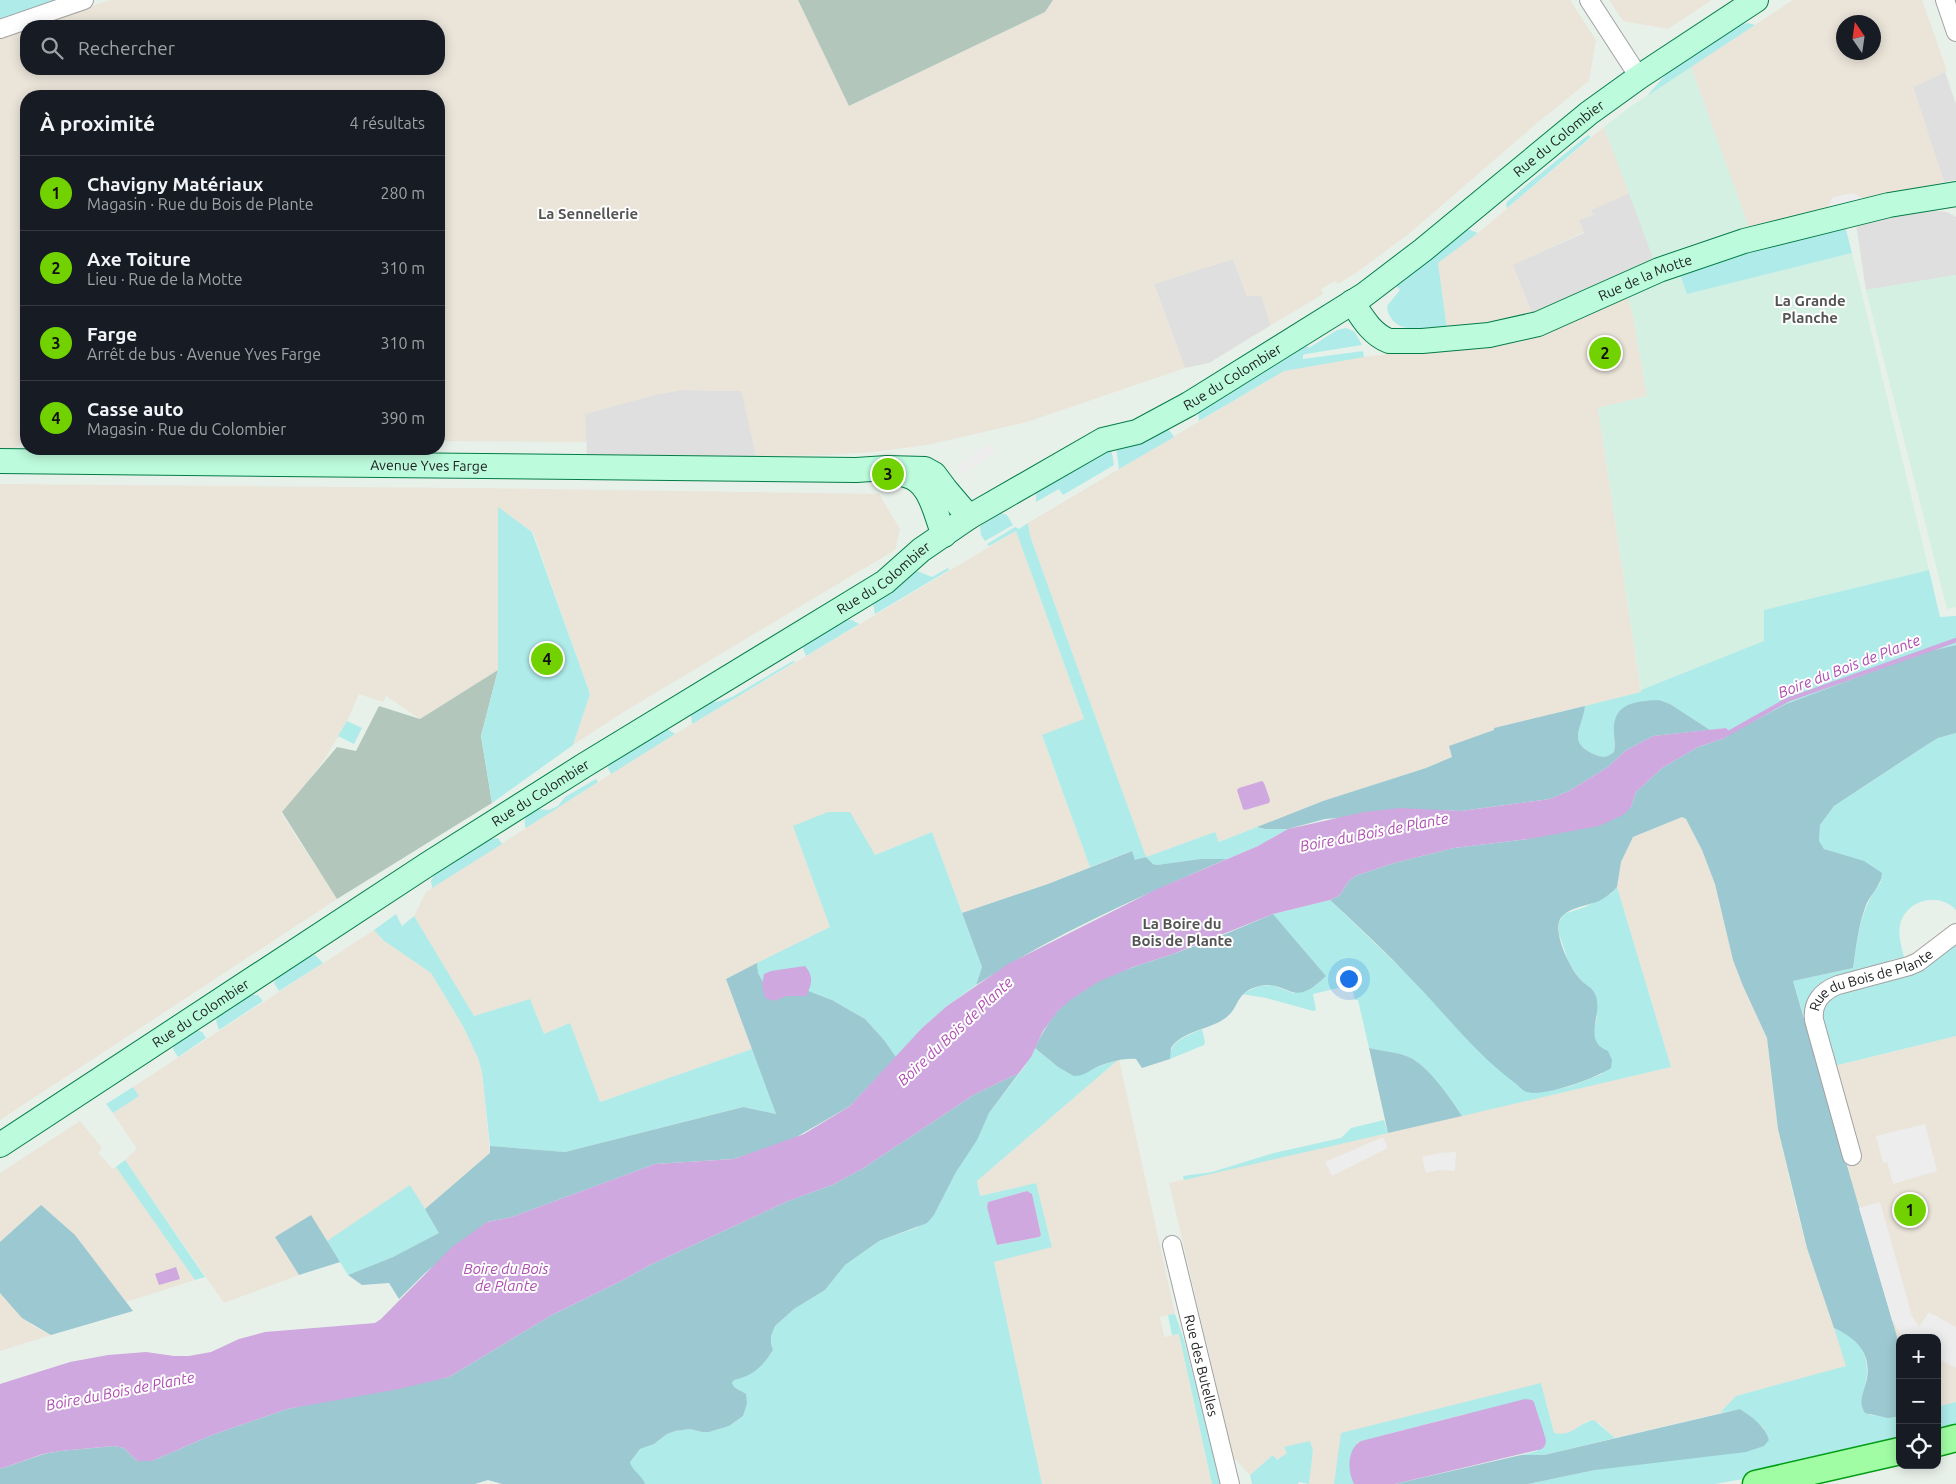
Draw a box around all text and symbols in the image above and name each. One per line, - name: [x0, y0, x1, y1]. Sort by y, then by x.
- north arrow: [1836, 15, 1881, 60]
- search box: [20, 20, 445, 75]
- icon: search: [38, 34, 66, 62]
- text: Rechercher: [78, 37, 175, 59]
- street label: Rue du Colombier: [1510, 96, 1608, 180]
- text: À proximité: [40, 111, 155, 135]
- text: 4 résultats: [349, 114, 425, 132]
- text: Chavigny Matériaux: [87, 173, 263, 195]
- text: 1: [51, 184, 61, 202]
- text: 280 m: [380, 184, 425, 202]
- text: Magasin · Rue du Bois de Plante: [87, 195, 314, 213]
- district label: La Sennellerie: [538, 205, 638, 222]
- text: Axe Toiture: [87, 248, 191, 270]
- street label: Rue de la Motte: [1596, 251, 1694, 304]
- text: 2: [51, 259, 61, 277]
- text: 310 m: [380, 259, 425, 277]
- text: Lieu · Rue de la Motte: [87, 270, 242, 288]
- district label: La Grande Planche: [1774, 292, 1846, 326]
- text: Farge: [87, 323, 137, 345]
- text: 3: [51, 334, 61, 352]
- text: 310 m: [380, 334, 425, 352]
- pin: 2: [1589, 334, 1621, 372]
- street label: Rue du Colombier: [1181, 340, 1285, 414]
- text: Arrêt de bus · Avenue Yves Farge: [87, 345, 321, 363]
- text: Casse auto: [87, 398, 184, 420]
- text: 4: [51, 409, 61, 427]
- text: 390 m: [380, 409, 425, 427]
- text: Magasin · Rue du Colombier: [87, 420, 286, 438]
- pin: 3: [872, 455, 904, 493]
- street label: Avenue Yves Farge: [370, 457, 488, 474]
- street label: Rue du Colombier: [834, 538, 934, 618]
- water label: Boire du Bois de Plante: [1776, 631, 1923, 701]
- pin: 4: [531, 640, 563, 678]
- street label: Rue du Colombier: [489, 756, 593, 830]
- water label: Boire du Bois de Plante: [1298, 809, 1450, 855]
- district label: La Boire du Bois de Plante: [1132, 915, 1232, 949]
- street label: Rue du Bois de Plante: [1806, 946, 1936, 1013]
- your location: [1336, 966, 1362, 992]
- water label: Boire du Bois de Plante: [894, 973, 1016, 1089]
- street label: Rue du Colombier: [149, 975, 253, 1051]
- pin: 1: [1894, 1191, 1926, 1229]
- water label: Boire du Bois de Plante: [463, 1260, 549, 1294]
- street label: Rue des Butelles: [1181, 1313, 1221, 1418]
- map controls: [1896, 1334, 1941, 1469]
- button: +: [1896, 1334, 1941, 1379]
- water label: Boire du Bois de Plante: [44, 1368, 196, 1414]
- button: −: [1896, 1379, 1941, 1424]
- button: locate: [1896, 1424, 1941, 1469]

